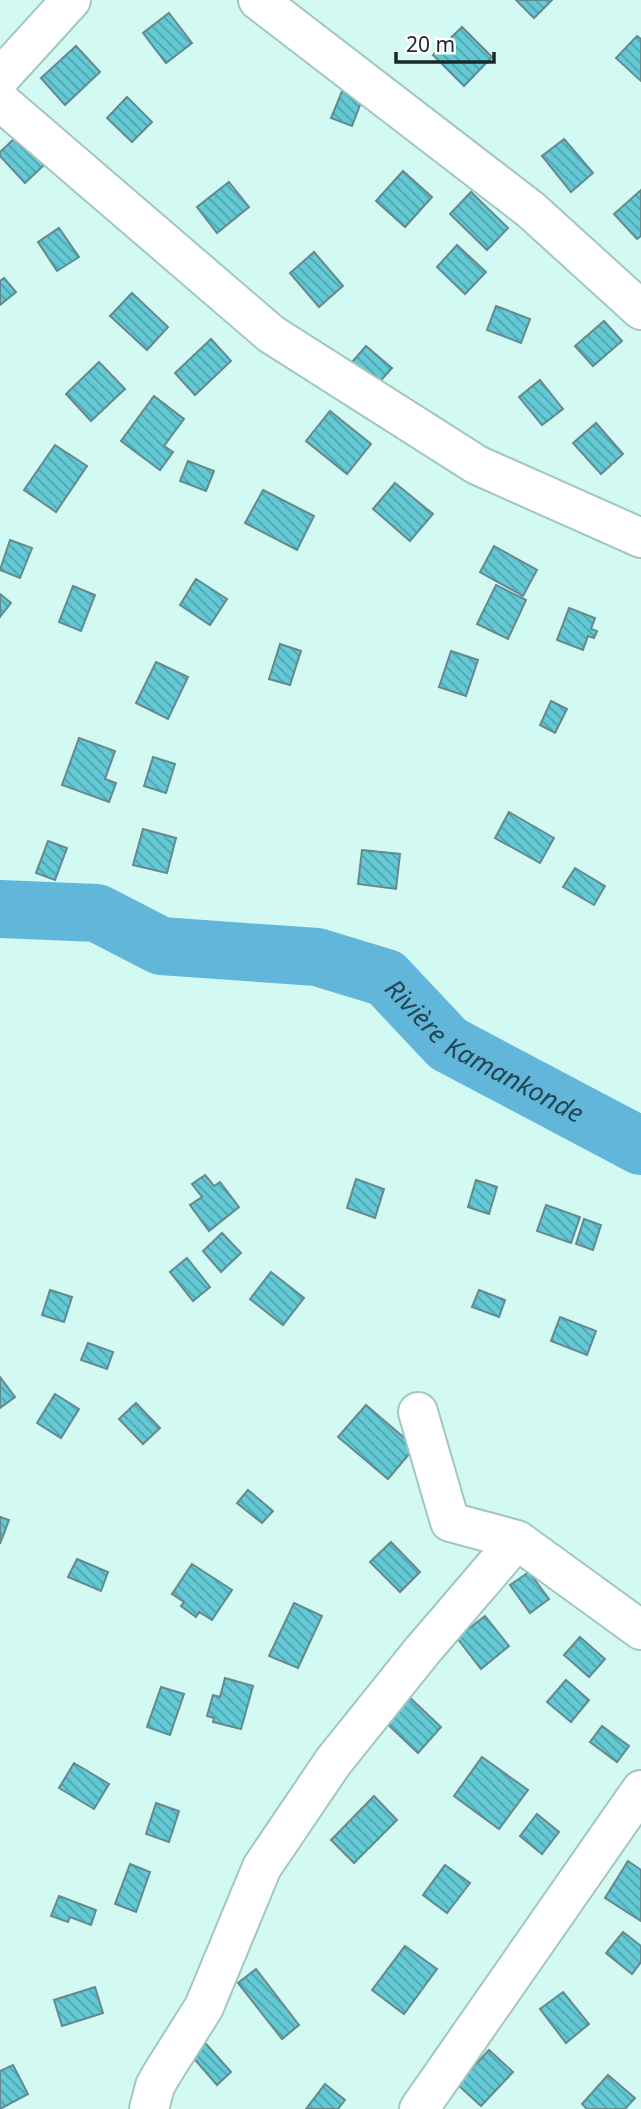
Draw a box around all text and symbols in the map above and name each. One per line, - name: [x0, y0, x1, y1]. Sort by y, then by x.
- scale bar: [396, 21, 494, 65]
- text: 20 m: [406, 30, 455, 58]
- water label: Rivière Kamankonde: [378, 971, 590, 1131]

